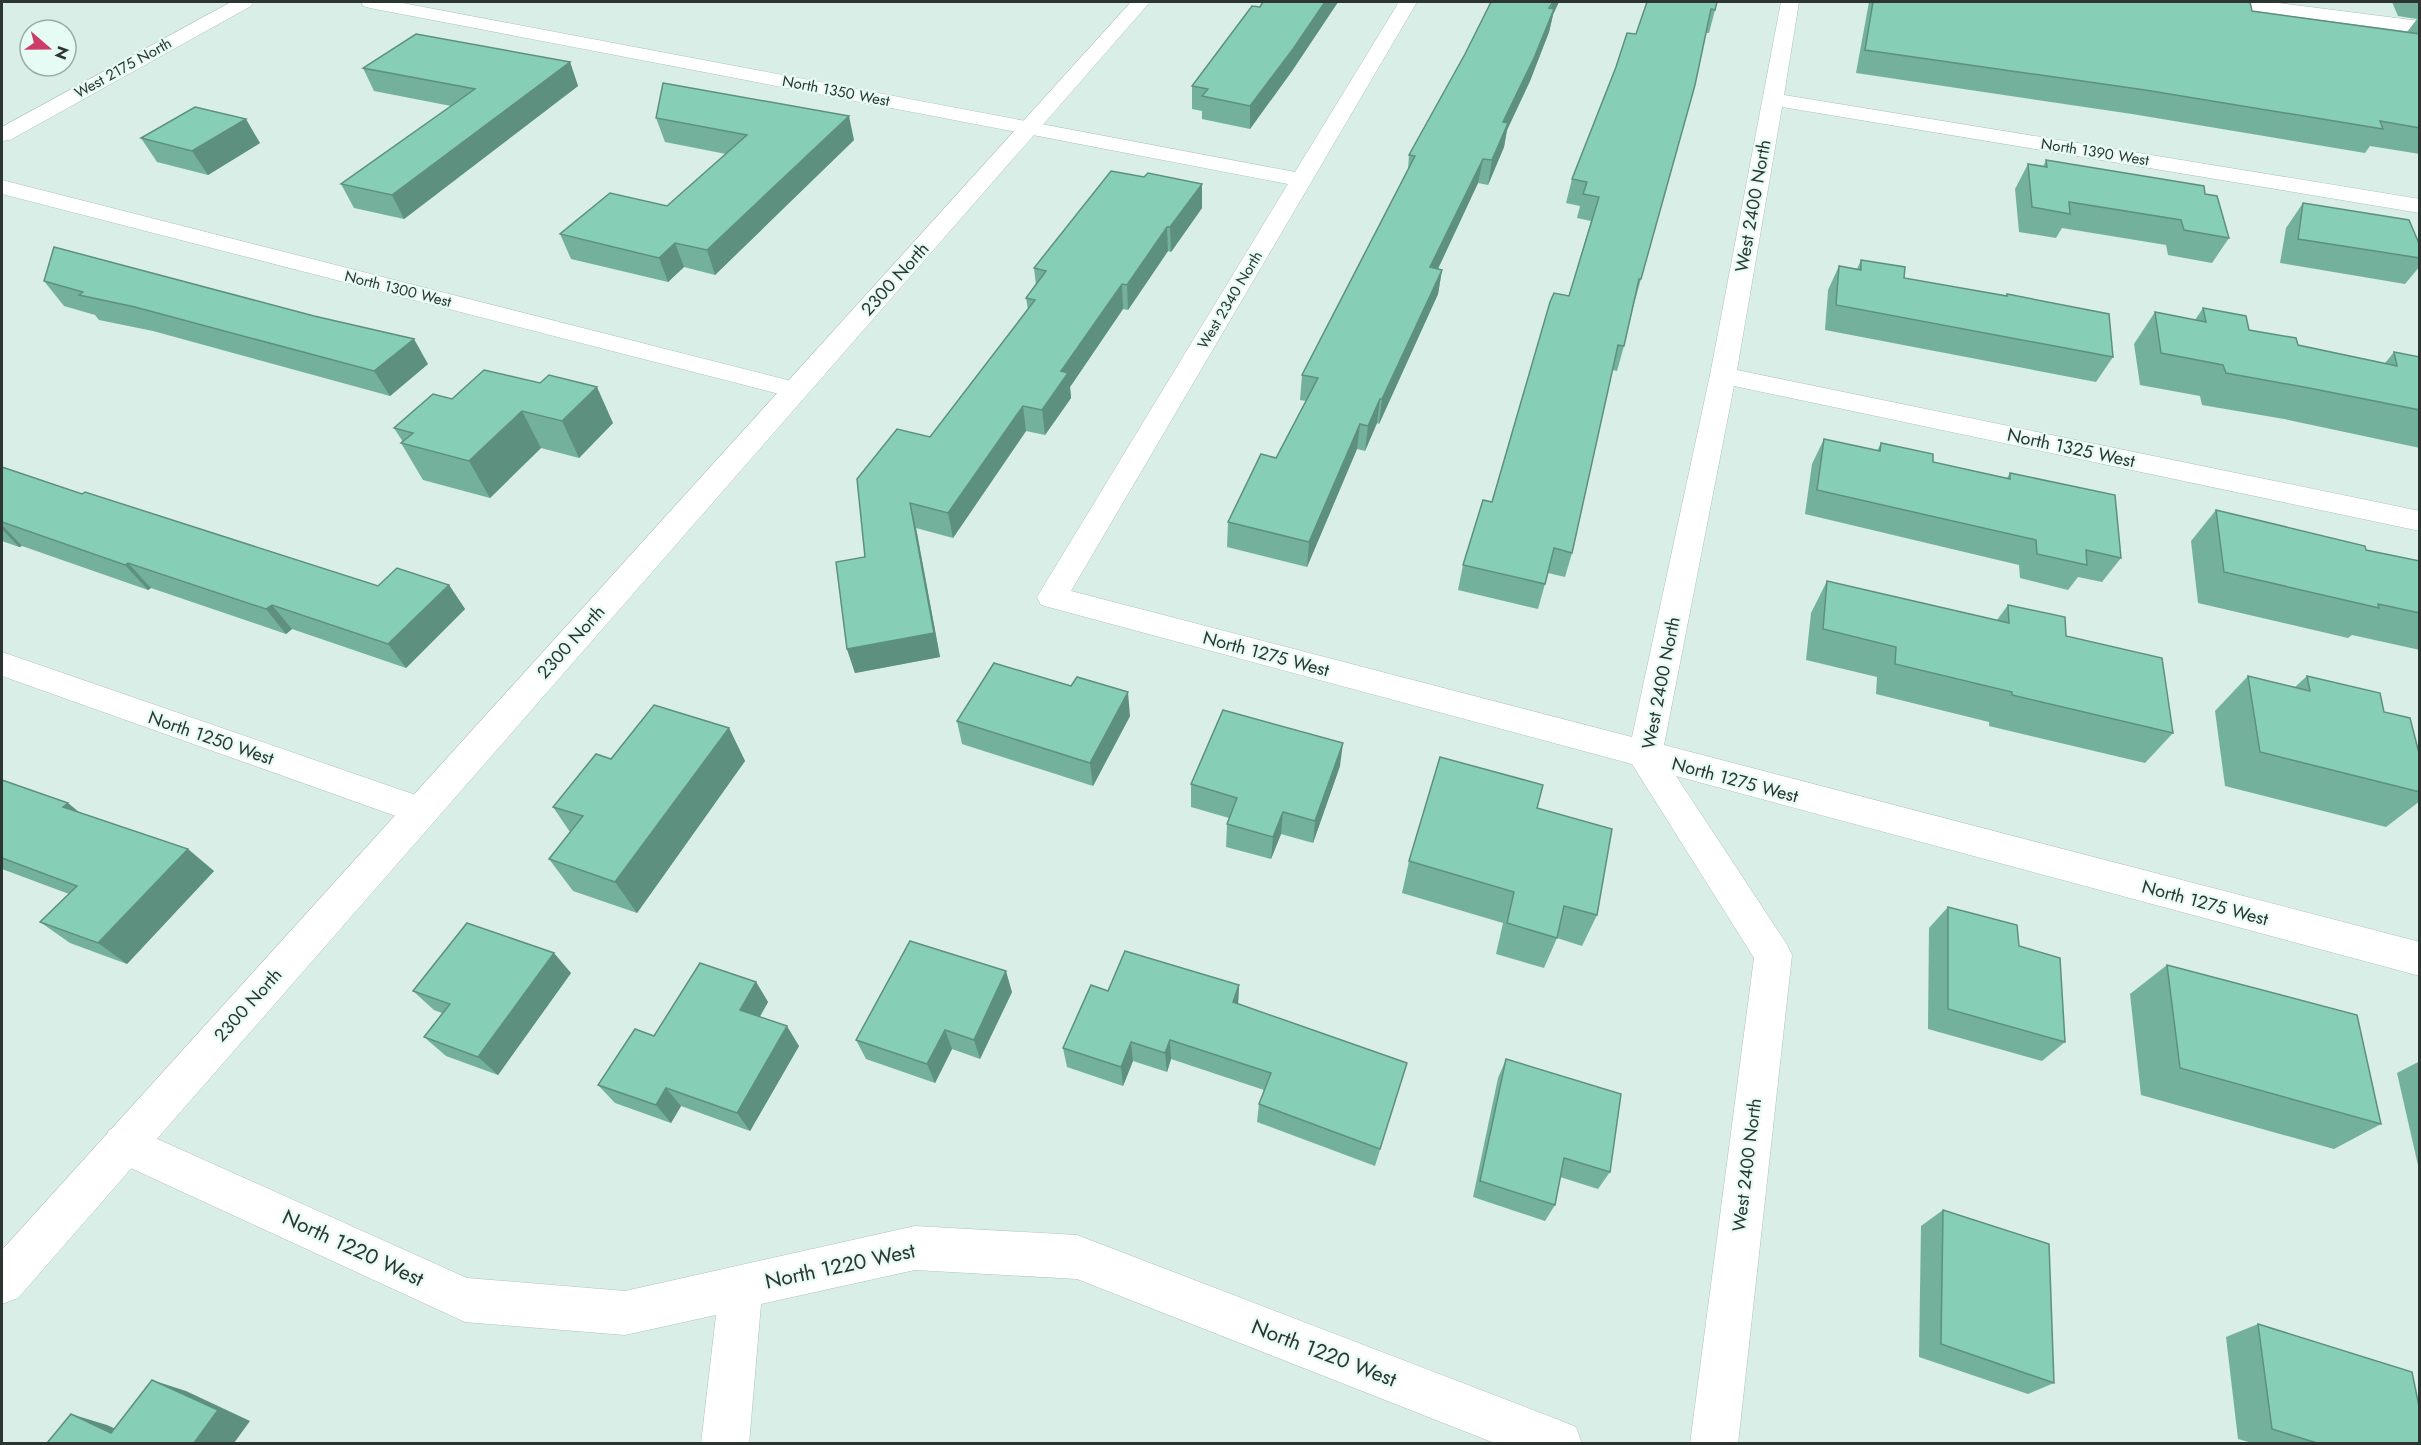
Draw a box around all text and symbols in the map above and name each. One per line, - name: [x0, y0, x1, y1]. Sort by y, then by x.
- north arrow: [18, 18, 78, 78]
- street label: West 2175 North: [70, 32, 176, 104]
- text: N: [49, 43, 75, 63]
- street label: North 1350 West: [780, 70, 892, 112]
- street label: North 1390 West: [2039, 133, 2151, 171]
- street label: West 2400 North: [1729, 138, 1777, 274]
- street label: 2300 North: [855, 237, 935, 321]
- street label: West 2340 North: [1192, 247, 1268, 353]
- street label: North 1300 West: [342, 265, 454, 313]
- street label: North 1325 West: [2005, 422, 2138, 474]
- street label: 2300 North: [531, 600, 611, 684]
- street label: West 2400 North: [1635, 615, 1687, 751]
- street label: North 1275 West: [1200, 625, 1333, 684]
- street label: North 1250 West: [145, 704, 278, 772]
- street label: North 1275 West: [1669, 751, 1802, 810]
- street label: North 1275 West: [2139, 874, 2272, 933]
- street label: 2300 North: [208, 963, 288, 1047]
- street label: West 2400 North: [1726, 1097, 1768, 1233]
- street label: North 1220 West: [277, 1202, 429, 1294]
- street label: North 1220 West: [762, 1235, 918, 1297]
- street label: North 1220 West: [1247, 1312, 1401, 1394]

